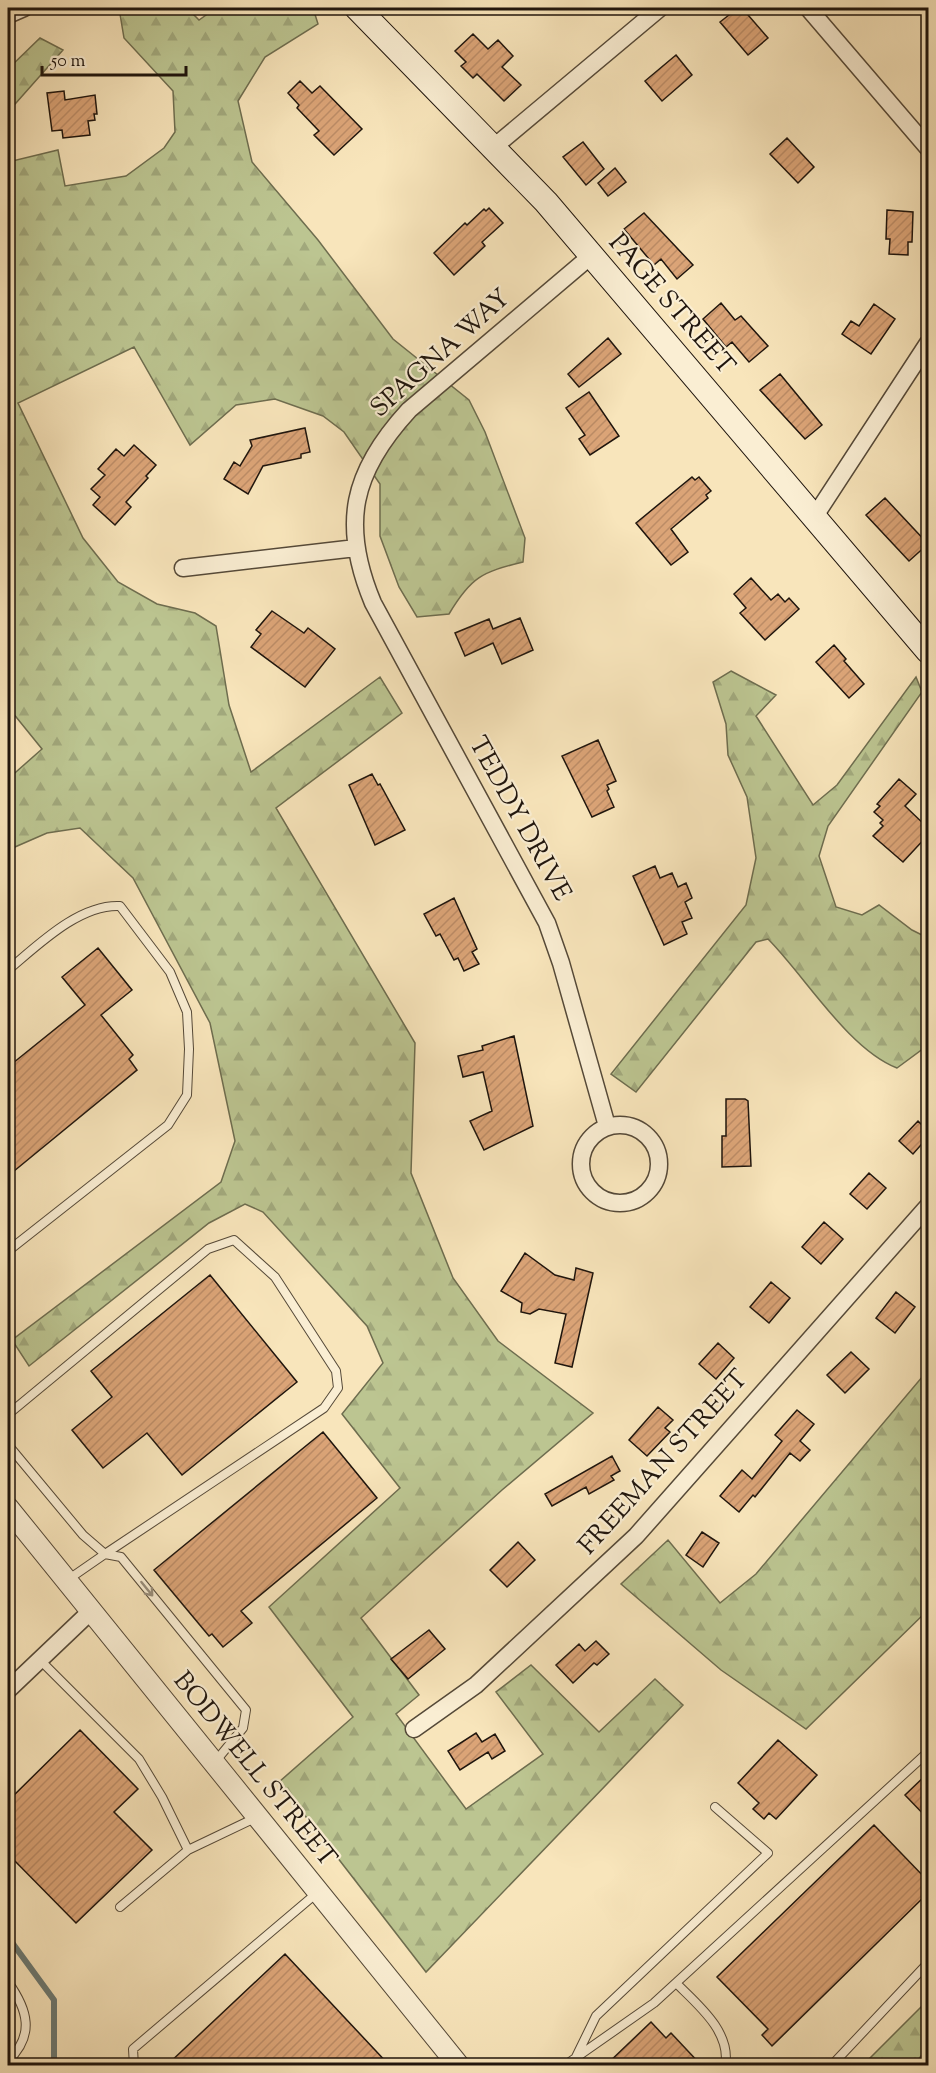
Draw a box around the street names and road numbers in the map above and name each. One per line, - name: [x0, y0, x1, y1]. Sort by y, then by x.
- street label: PAGE STREET: [599, 226, 743, 384]
- street label: SPAGNA WAY: [363, 281, 519, 427]
- street label: TEDDY DRIVE: [458, 730, 580, 908]
- street label: FREEMAN STREET: [571, 1362, 757, 1564]
- street label: BODWELL STREET: [163, 1664, 345, 1876]

